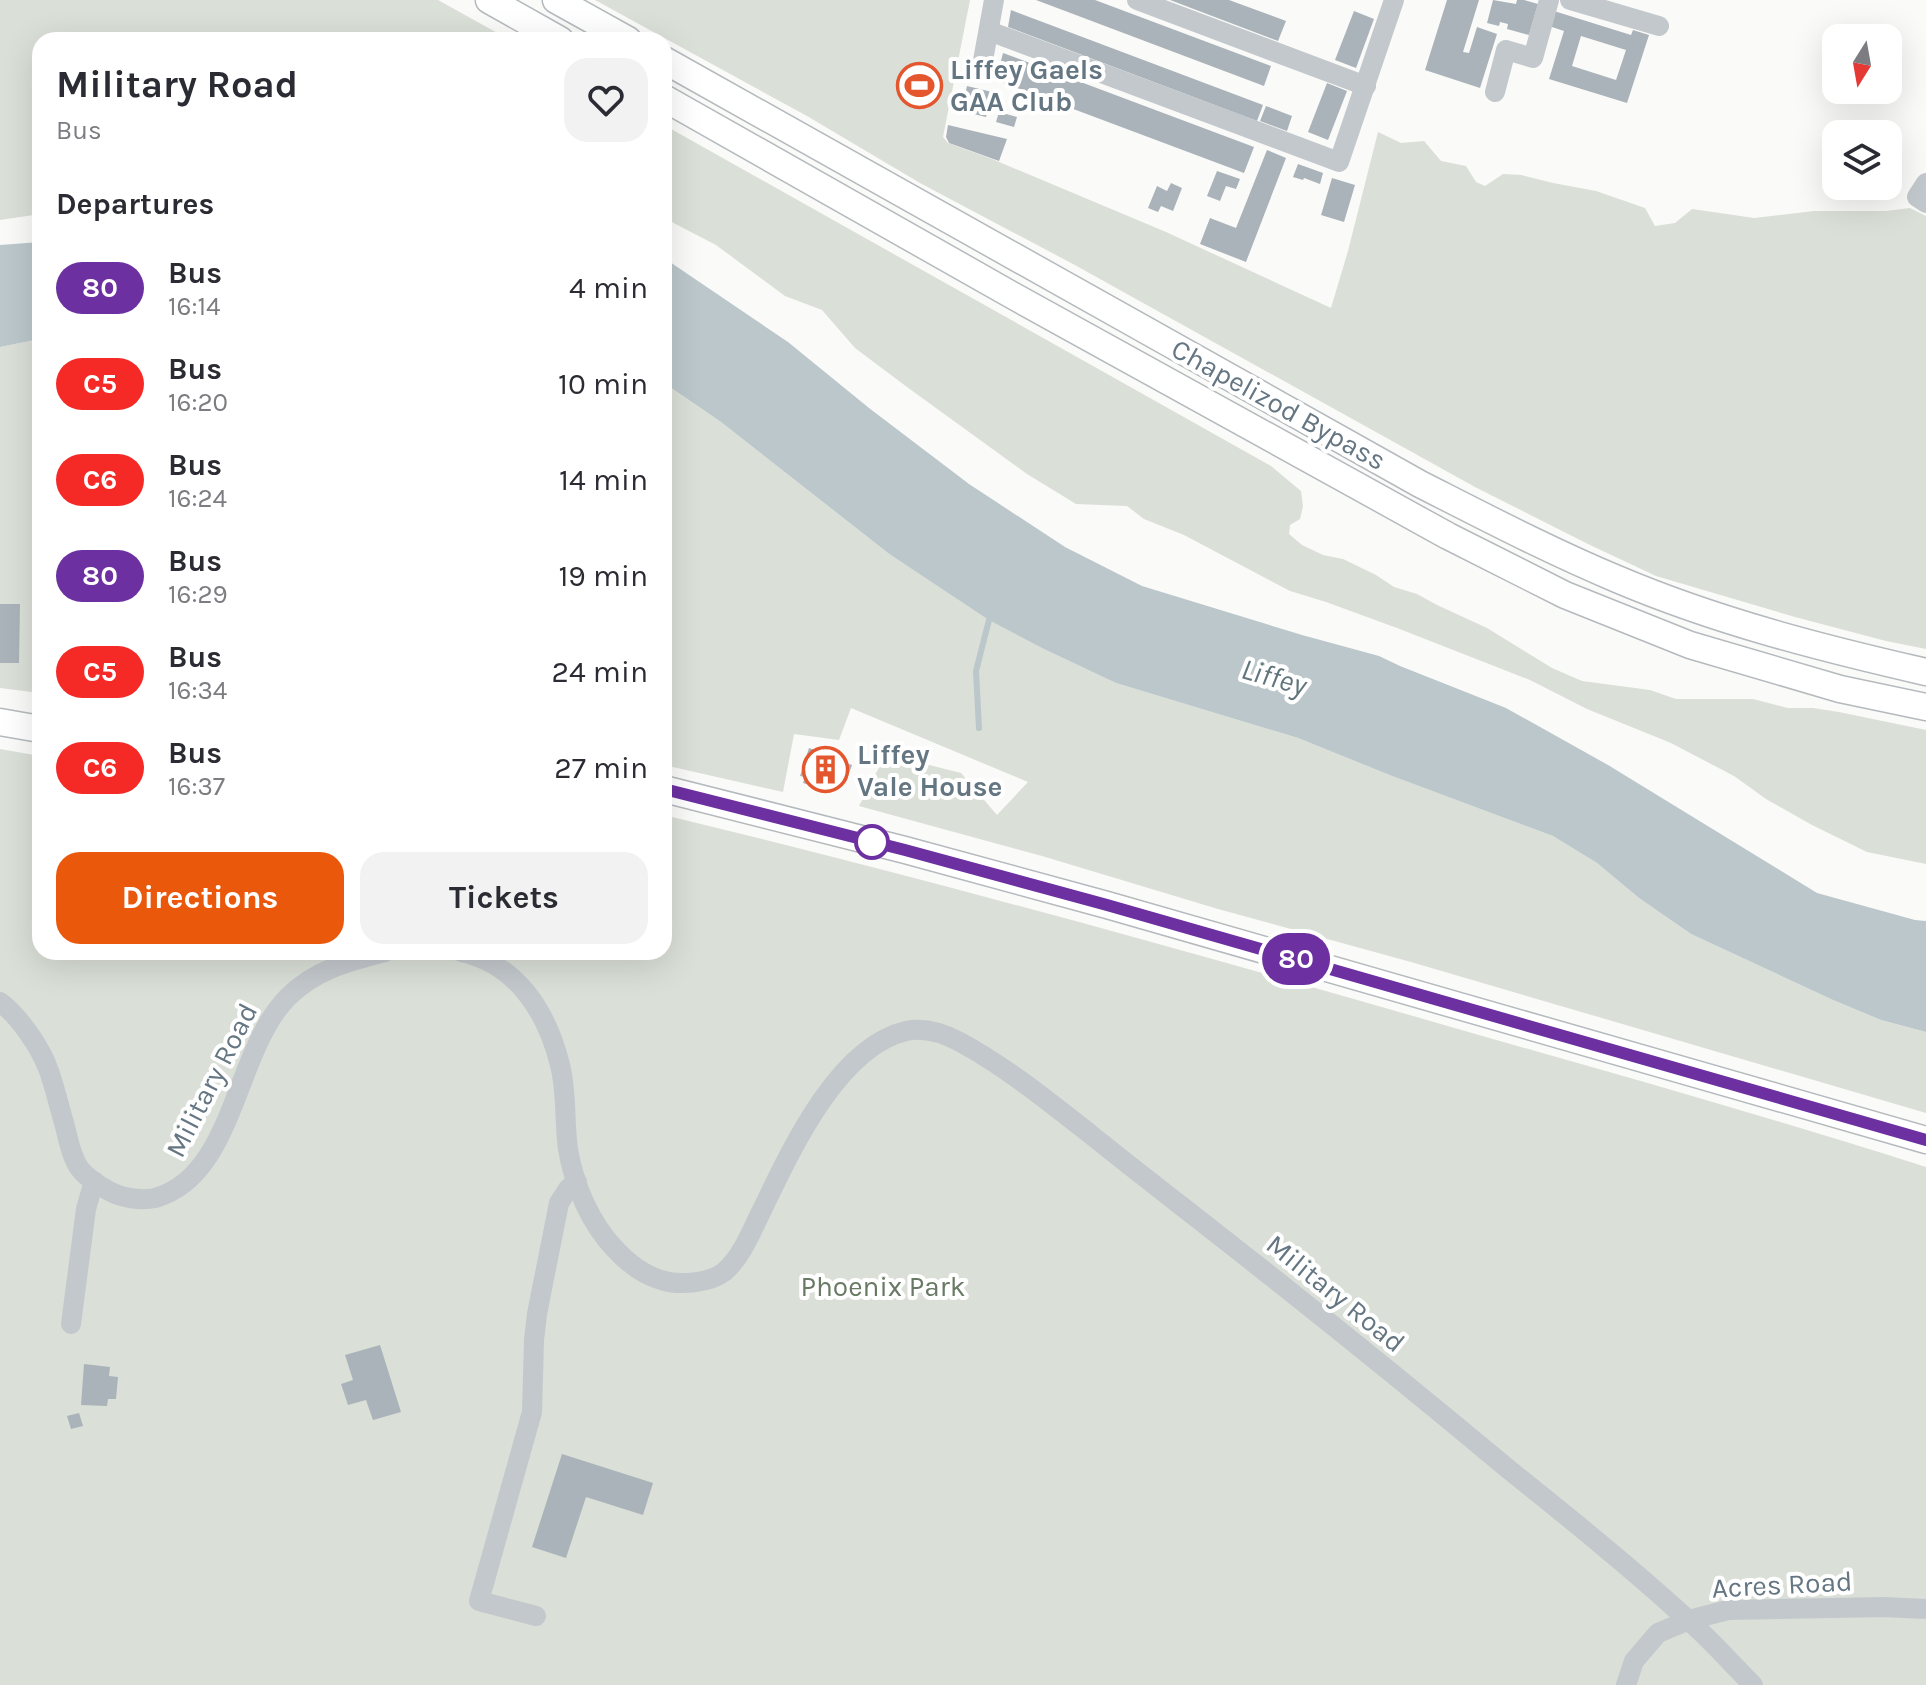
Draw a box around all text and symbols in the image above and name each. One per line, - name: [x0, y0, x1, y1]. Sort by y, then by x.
- north arrow: [1822, 24, 1902, 104]
- map controls: [1822, 24, 1902, 200]
- place label: Liffey Gaels GAA Club: [950, 53, 1103, 118]
- button: heart: [564, 58, 648, 142]
- sports icon: Liffey Gaels GAA Club: [895, 61, 943, 109]
- text: Military Road: [56, 62, 298, 107]
- text: Bus: [56, 115, 102, 146]
- button: layers: [1822, 120, 1902, 200]
- text: Departures: [56, 186, 214, 222]
- text: Bus: [168, 255, 222, 291]
- text: 4 min: [569, 270, 648, 306]
- text: 80: [82, 271, 118, 304]
- text: 16:14: [168, 291, 221, 322]
- street label: Chapelizod Bypass: [1166, 332, 1392, 477]
- text: Bus: [168, 351, 222, 387]
- text: 10 min: [558, 366, 648, 402]
- text: C5: [83, 367, 117, 400]
- text: 16:20: [168, 387, 228, 418]
- text: Bus: [168, 447, 222, 483]
- text: 14 min: [559, 462, 648, 498]
- text: C6: [83, 463, 117, 496]
- text: 16:24: [168, 483, 227, 514]
- text: Bus: [168, 543, 222, 579]
- text: 19 min: [558, 558, 648, 594]
- text: 80: [82, 559, 118, 592]
- text: 16:29: [168, 579, 228, 610]
- text: Bus: [168, 639, 222, 675]
- water label: Liffey: [1237, 651, 1312, 704]
- text: 24 min: [552, 654, 648, 690]
- text: C5: [83, 655, 117, 688]
- text: 16:34: [168, 675, 227, 706]
- text: Bus: [168, 735, 222, 771]
- place label: Liffey Vale House: [857, 738, 1002, 803]
- building icon: Liffey Vale House: [802, 746, 850, 794]
- text: 27 min: [554, 750, 648, 786]
- text: C6: [83, 751, 117, 784]
- text: 16:37: [168, 771, 225, 802]
- unlabelled marker: [855, 825, 889, 859]
- button: Directions: [56, 852, 344, 944]
- button: Tickets: [360, 852, 648, 944]
- line badge: 80: [1260, 933, 1332, 985]
- text: 80: [1278, 942, 1314, 975]
- street label: Military Road: [159, 998, 264, 1163]
- street label: Military Road: [1260, 1228, 1412, 1359]
- park label: Phoenix Park: [800, 1270, 966, 1303]
- street label: Acres Road: [1711, 1564, 1853, 1605]

